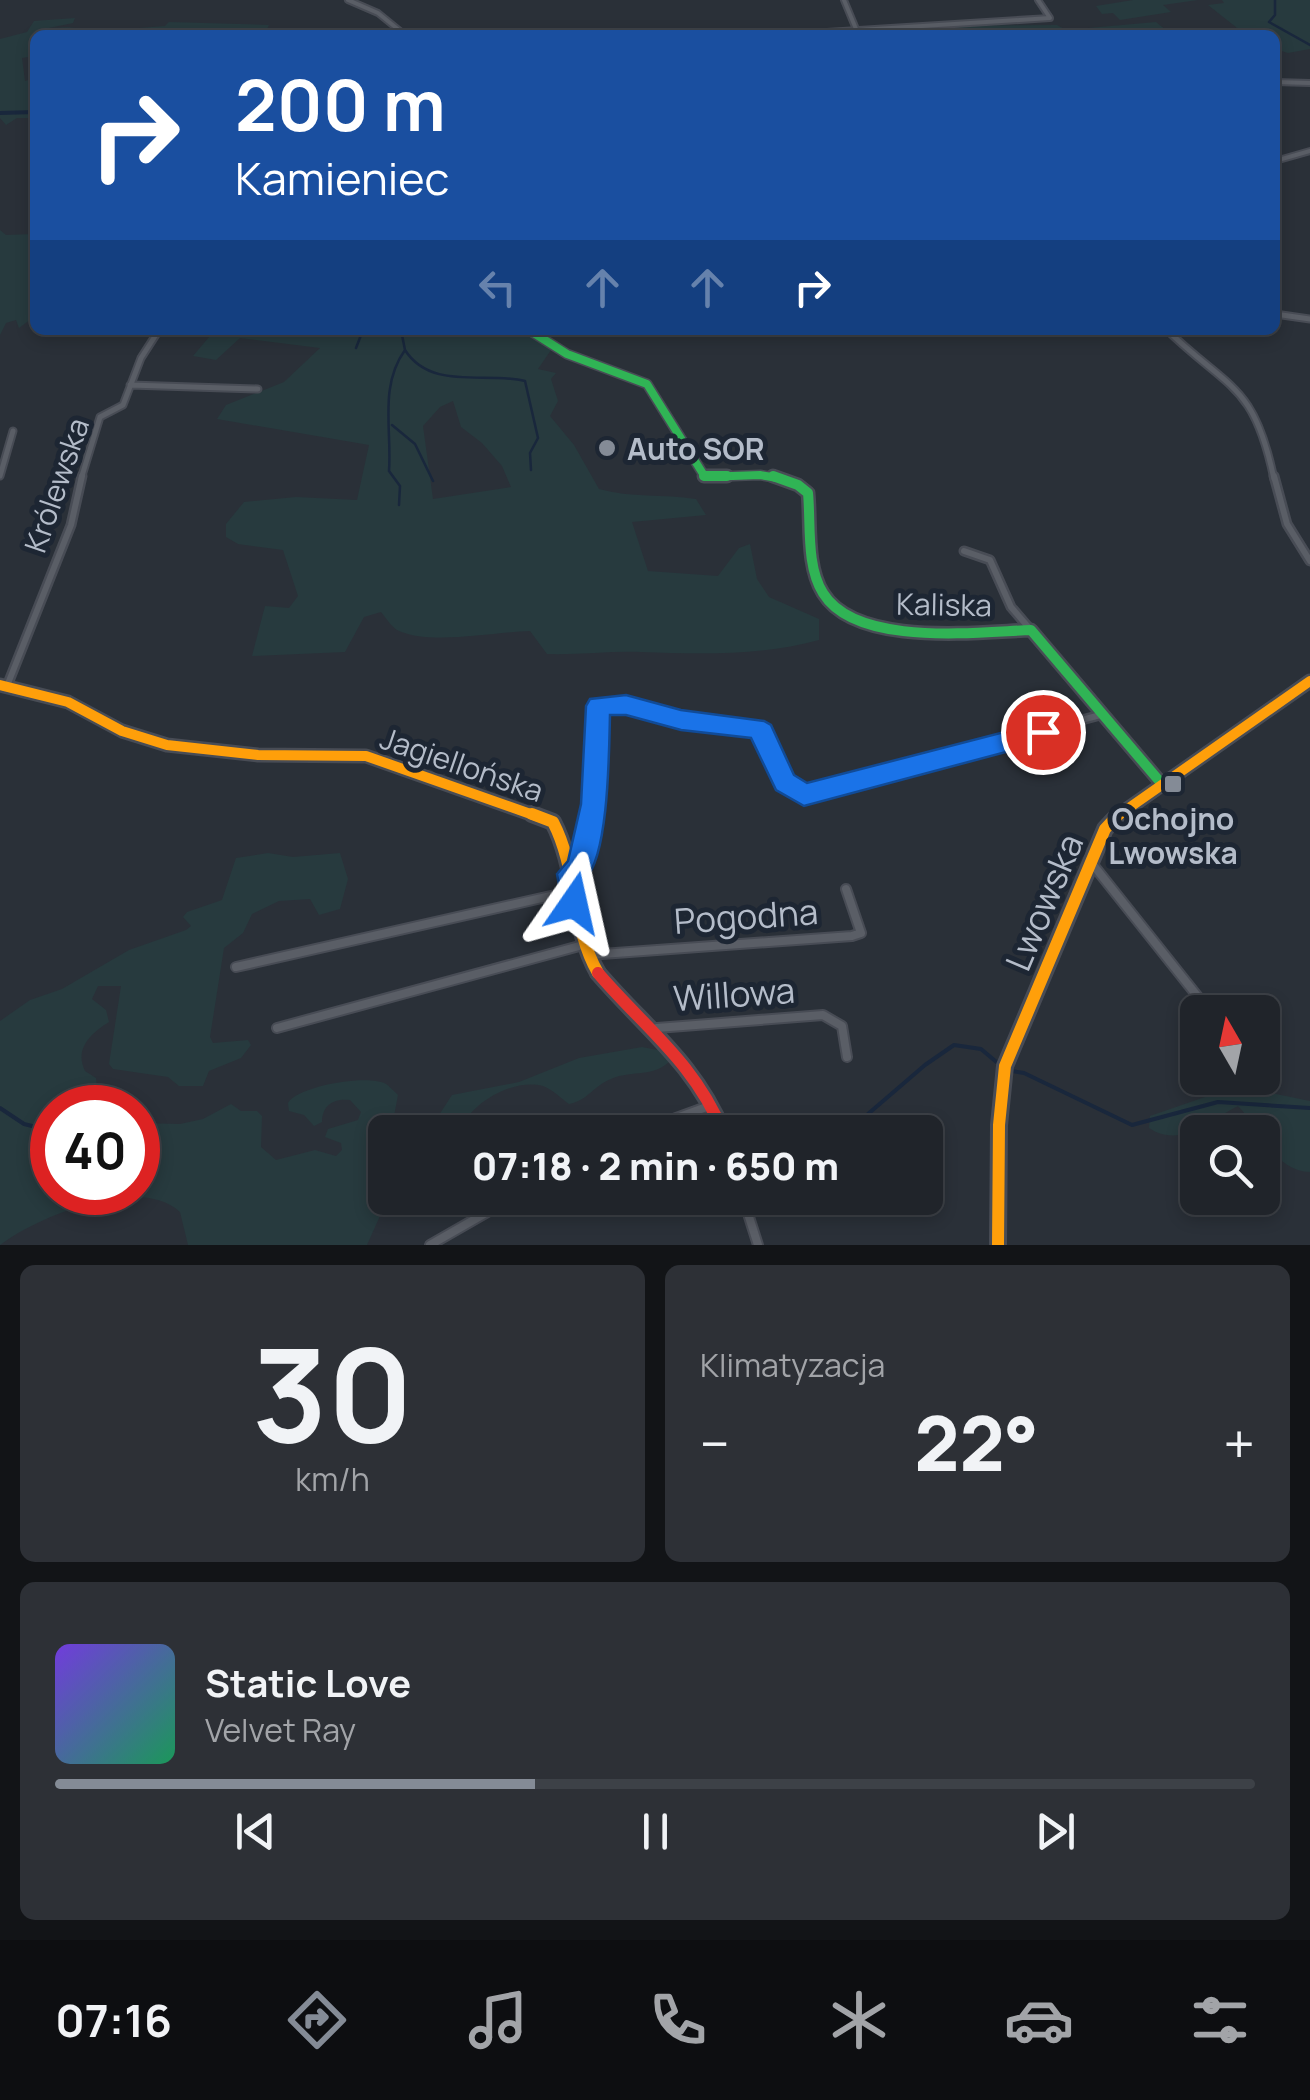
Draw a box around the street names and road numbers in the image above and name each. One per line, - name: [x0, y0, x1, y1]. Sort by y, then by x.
- street label: Królewska: [14, 412, 98, 558]
- street label: Kaliska: [896, 583, 992, 625]
- street label: Jagiellońska: [375, 717, 549, 811]
- street label: Lwowska: [994, 826, 1094, 978]
- street label: Pogodna: [672, 887, 820, 945]
- street label: Willowa: [672, 966, 796, 1022]

